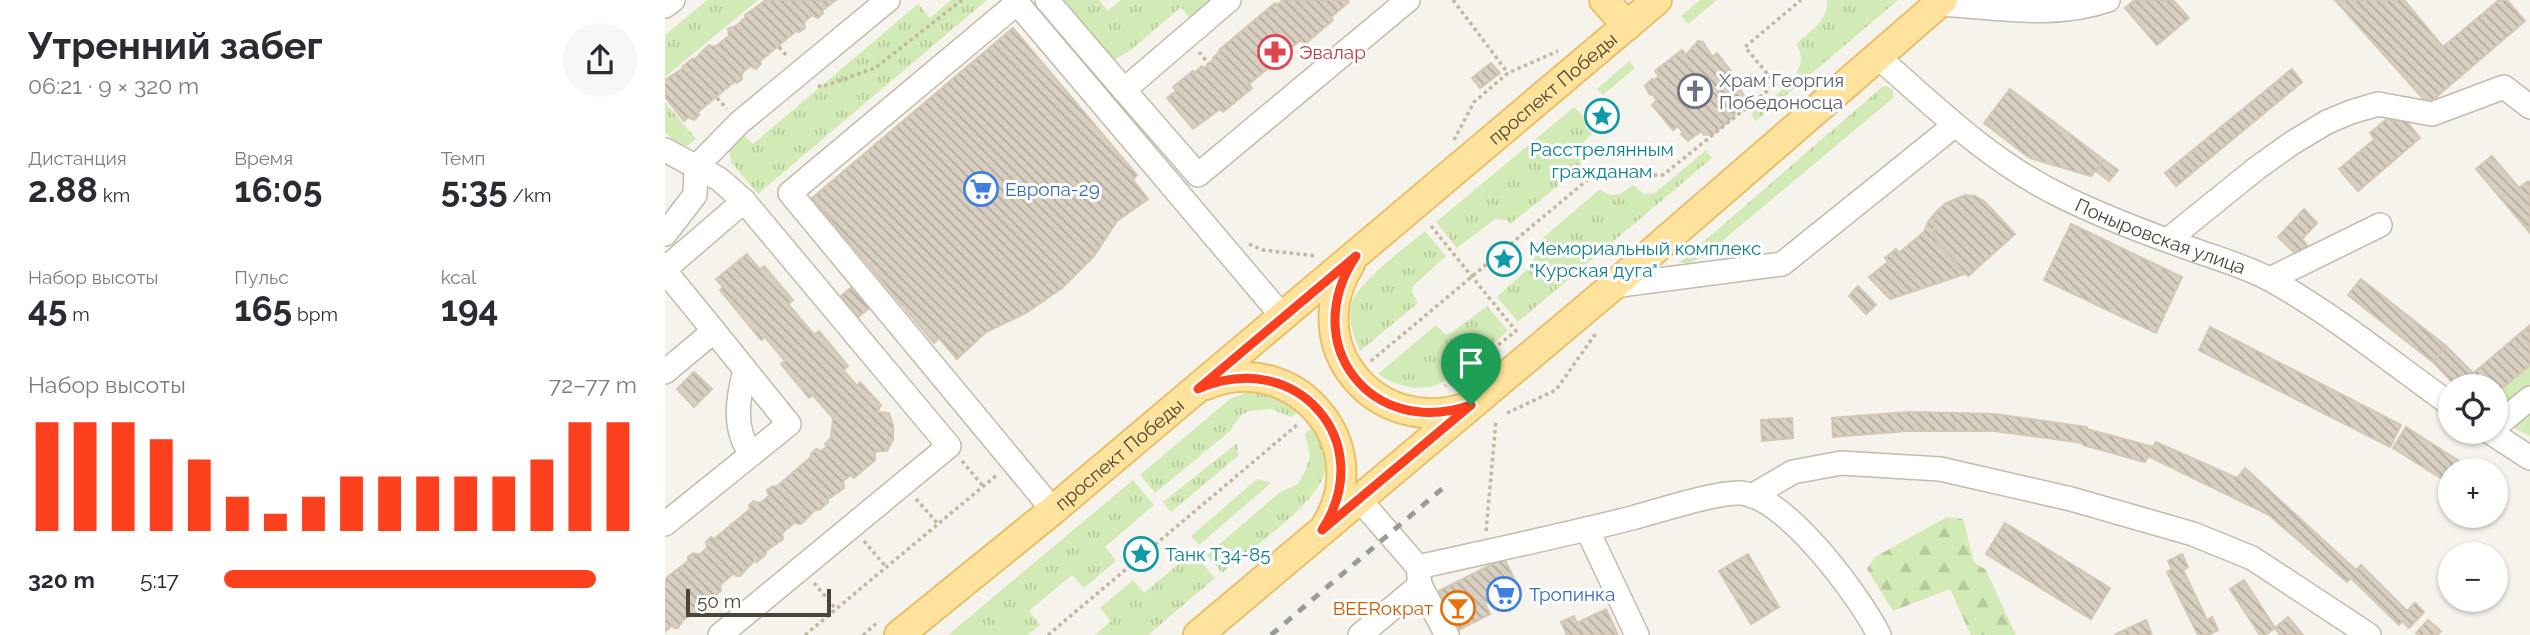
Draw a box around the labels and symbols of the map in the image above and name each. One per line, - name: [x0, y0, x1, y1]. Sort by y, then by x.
- street label: проспект Победы: [1484, 28, 1621, 149]
- pharmacy icon: Эвалар: [1256, 33, 1294, 71]
- place label: Эвалар: [1299, 41, 1366, 63]
- place label: Храм Георгия Победоносца: [1719, 69, 1844, 113]
- church icon: Храм Георгия Победоносца: [1676, 72, 1714, 110]
- place icon: Расстрелянным гражданам: [1583, 97, 1621, 135]
- place label: Расстрелянным гражданам: [1530, 138, 1674, 182]
- supermarket icon: Европа-29: [962, 170, 1000, 208]
- place label: Европа-29: [1005, 178, 1100, 200]
- street label: Поныровская улица: [2072, 193, 2249, 278]
- place label: Мемориальный комплекс "Курская дуга": [1529, 237, 1761, 281]
- place icon: Мемориальный комплекс "Курская дуга": [1485, 240, 1523, 278]
- pin: [1441, 333, 1501, 405]
- street label: проспект Победы: [1050, 394, 1188, 515]
- place icon: Танк Т34-85: [1122, 535, 1160, 573]
- place label: Танк Т34-85: [1165, 543, 1271, 565]
- supermarket icon: Тропинка: [1485, 575, 1523, 613]
- place label: Тропинка: [1529, 583, 1615, 605]
- scale bar: [686, 586, 831, 618]
- bar icon: BEERократ: [1439, 589, 1477, 627]
- place label: BEERократ: [1333, 597, 1433, 619]

